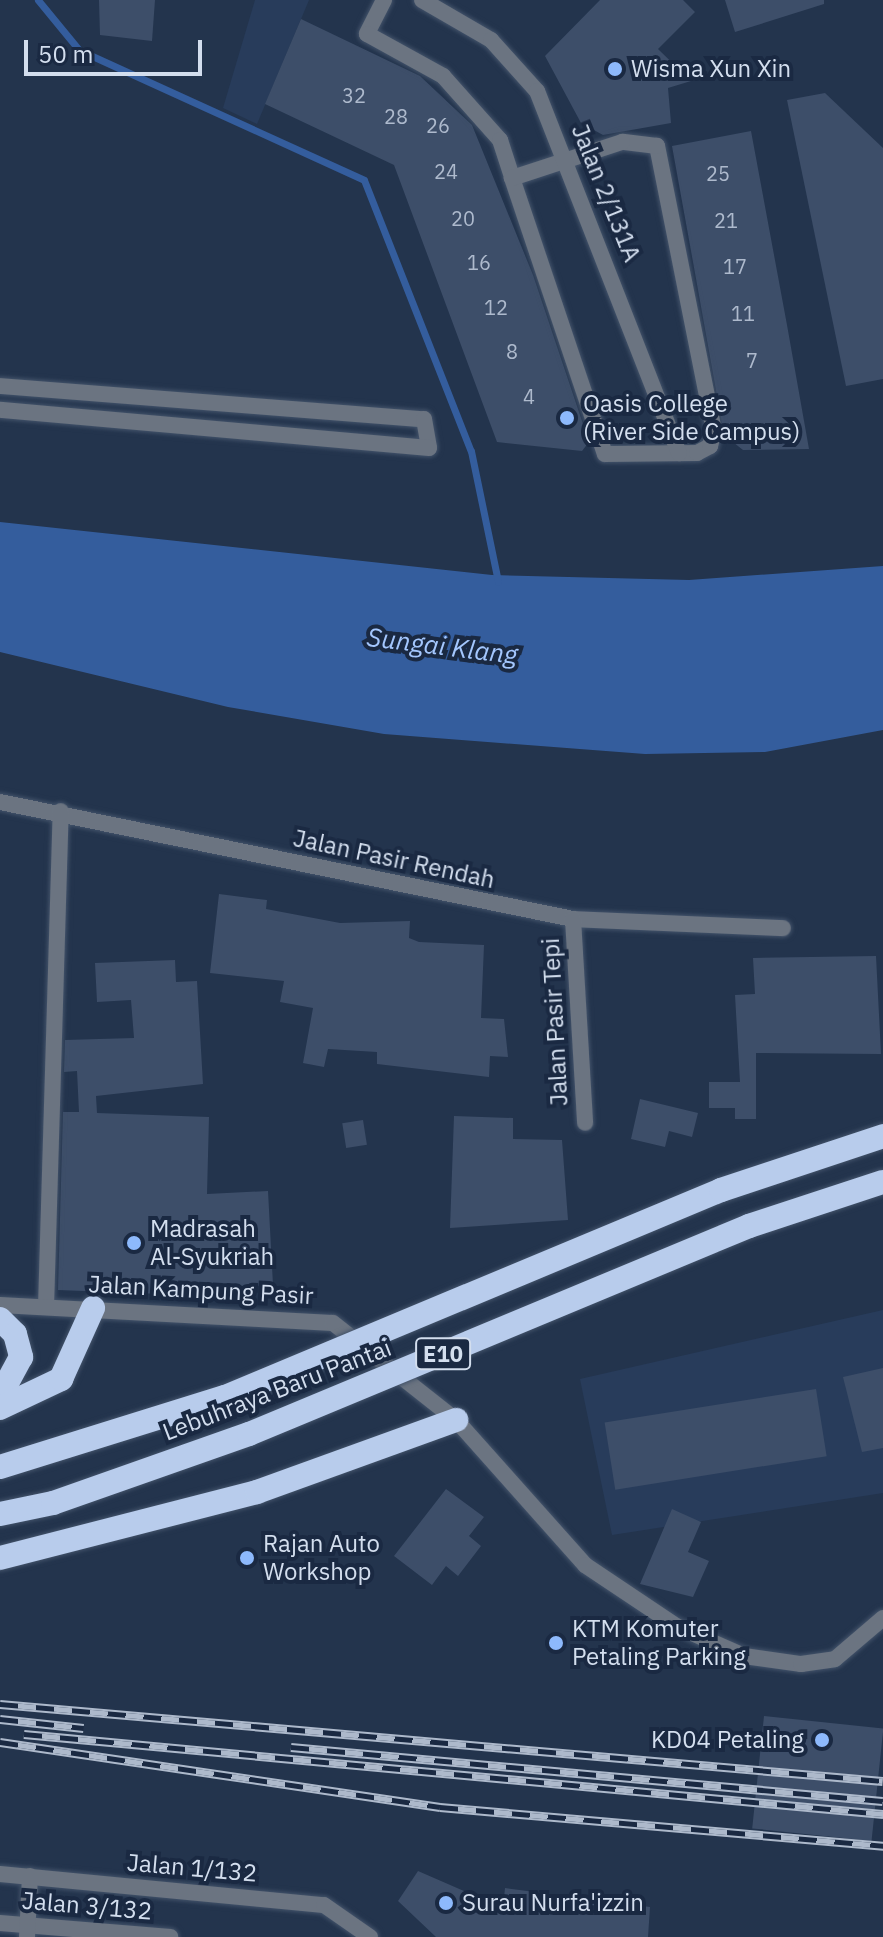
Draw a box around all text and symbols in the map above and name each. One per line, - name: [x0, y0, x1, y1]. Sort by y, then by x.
- scale bar: [28, 24, 206, 74]
- text: 50 m: [38, 38, 93, 70]
- place label: Wisma Xun Xin: [631, 55, 791, 83]
- marker: Wisma Xun Xin: [606, 60, 624, 78]
- house number: 32: [342, 83, 366, 107]
- house number: 28: [384, 104, 408, 128]
- house number: 26: [426, 113, 450, 137]
- street label: Jalan 2/131A: [565, 120, 647, 266]
- house number: 24: [434, 159, 458, 183]
- house number: 25: [706, 161, 730, 185]
- house number: 20: [451, 206, 475, 230]
- house number: 21: [714, 208, 738, 232]
- house number: 16: [467, 250, 491, 274]
- house number: 17: [723, 254, 747, 278]
- house number: 12: [484, 295, 508, 319]
- house number: 11: [731, 301, 755, 325]
- house number: 8: [506, 339, 518, 363]
- house number: 7: [746, 348, 758, 372]
- house number: 4: [523, 384, 535, 408]
- place label: Oasis College (River Side Campus): [583, 390, 800, 446]
- marker: Oasis College (River Side Campus): [558, 409, 576, 427]
- water label: Sungai Klang: [365, 621, 519, 671]
- street label: Jalan Pasir Rendah: [291, 824, 497, 894]
- street label: Jalan Pasir Tepi: [536, 937, 574, 1107]
- place label: Madrasah Al-Syukriah: [150, 1215, 274, 1271]
- marker: Madrasah Al-Syukriah: [125, 1234, 143, 1252]
- street label: Jalan Kampung Pasir: [88, 1270, 314, 1310]
- street label: Lebuhraya Baru Pantai: [159, 1333, 395, 1447]
- road number: E10: [415, 1336, 471, 1372]
- place label: Rajan Auto Workshop: [263, 1530, 380, 1586]
- marker: Rajan Auto Workshop: [238, 1549, 256, 1567]
- place label: KTM Komuter Petaling Parking: [572, 1615, 746, 1671]
- marker: KTM Komuter Petaling Parking: [547, 1634, 565, 1652]
- place label: KD04 Petaling: [651, 1726, 804, 1754]
- marker: KD04 Petaling: [811, 1729, 833, 1751]
- street label: Jalan 1/132: [126, 1848, 258, 1888]
- street label: Jalan 3/132: [21, 1886, 153, 1926]
- place label: Surau Nurfa'izzin: [462, 1889, 644, 1917]
- marker: Surau Nurfa'izzin: [437, 1894, 455, 1912]

